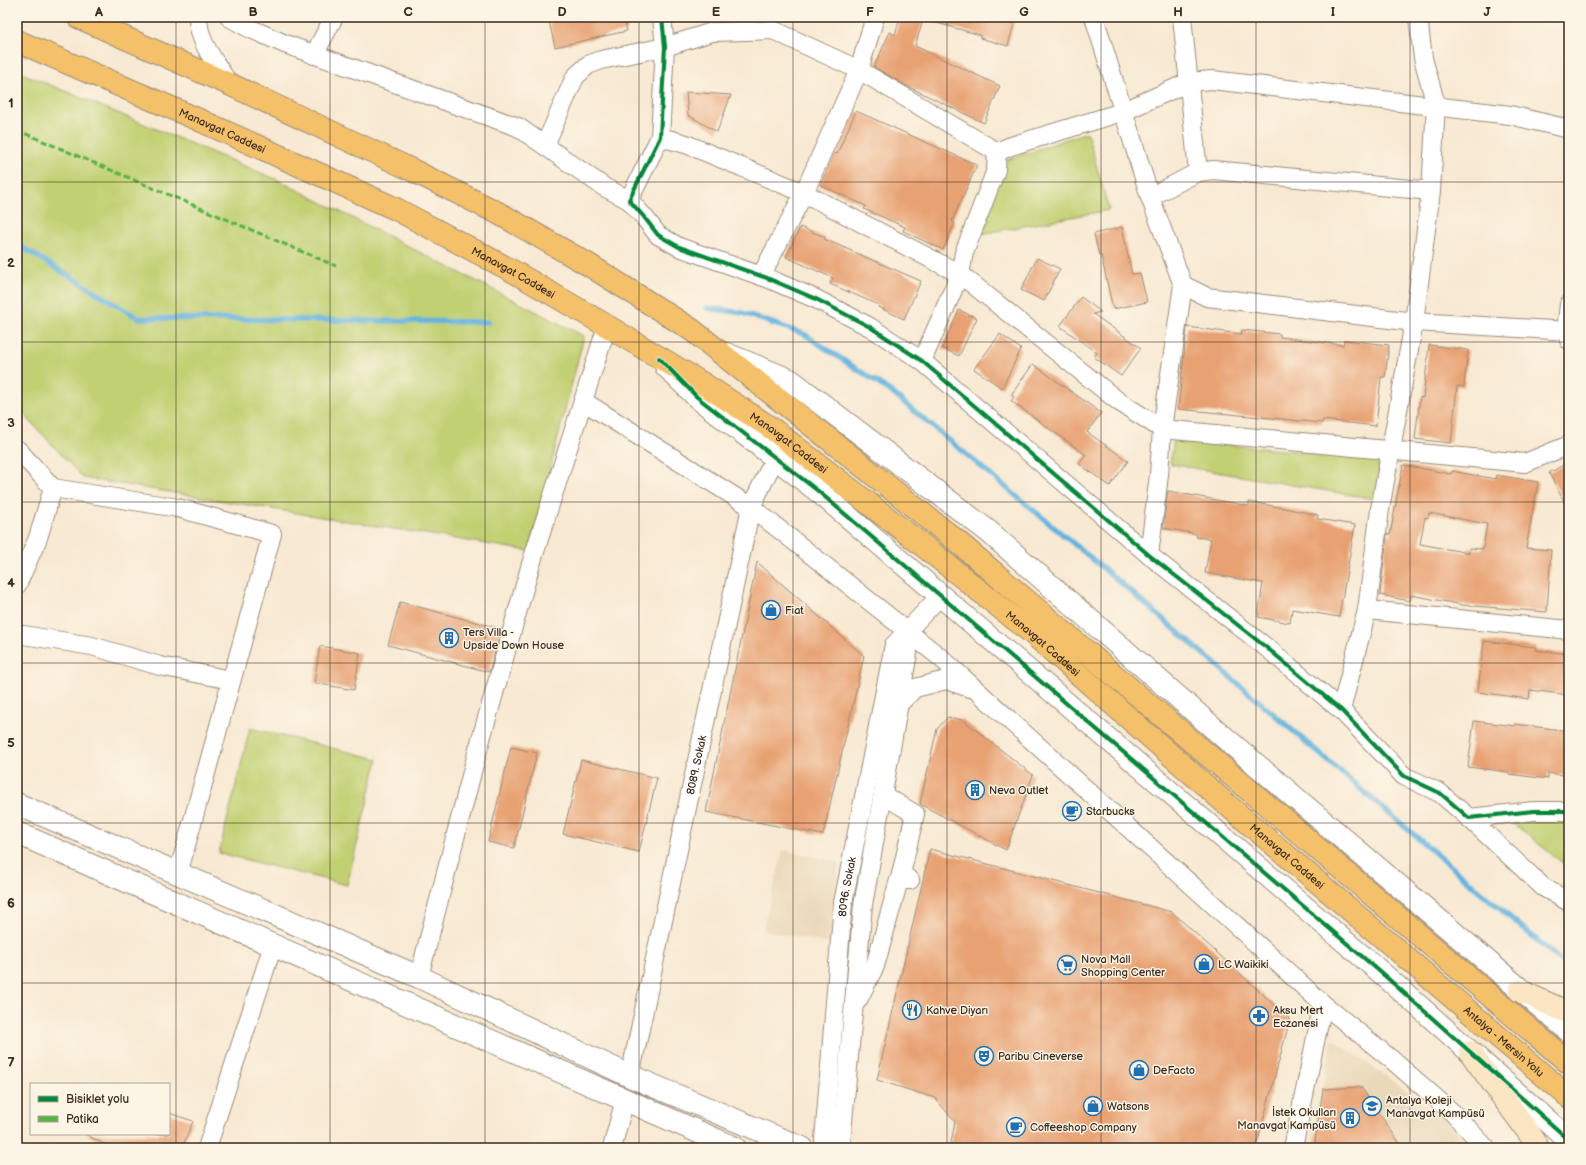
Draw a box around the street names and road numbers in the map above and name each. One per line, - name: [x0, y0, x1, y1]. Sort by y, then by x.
- street label: Manavgat Caddesi: [177, 106, 267, 156]
- street label: Manavgat Caddesi: [469, 244, 557, 301]
- street label: Manavgat Caddesi: [747, 410, 830, 476]
- street label: Manavgat Caddesi: [1003, 608, 1082, 679]
- street label: 8089. Sokak: [684, 734, 709, 796]
- street label: Manavgat Caddesi: [1247, 821, 1327, 892]
- street label: 8096. Sokak: [836, 855, 859, 917]
- street label: Antalya - Mersin Yolu: [1461, 1004, 1546, 1080]

